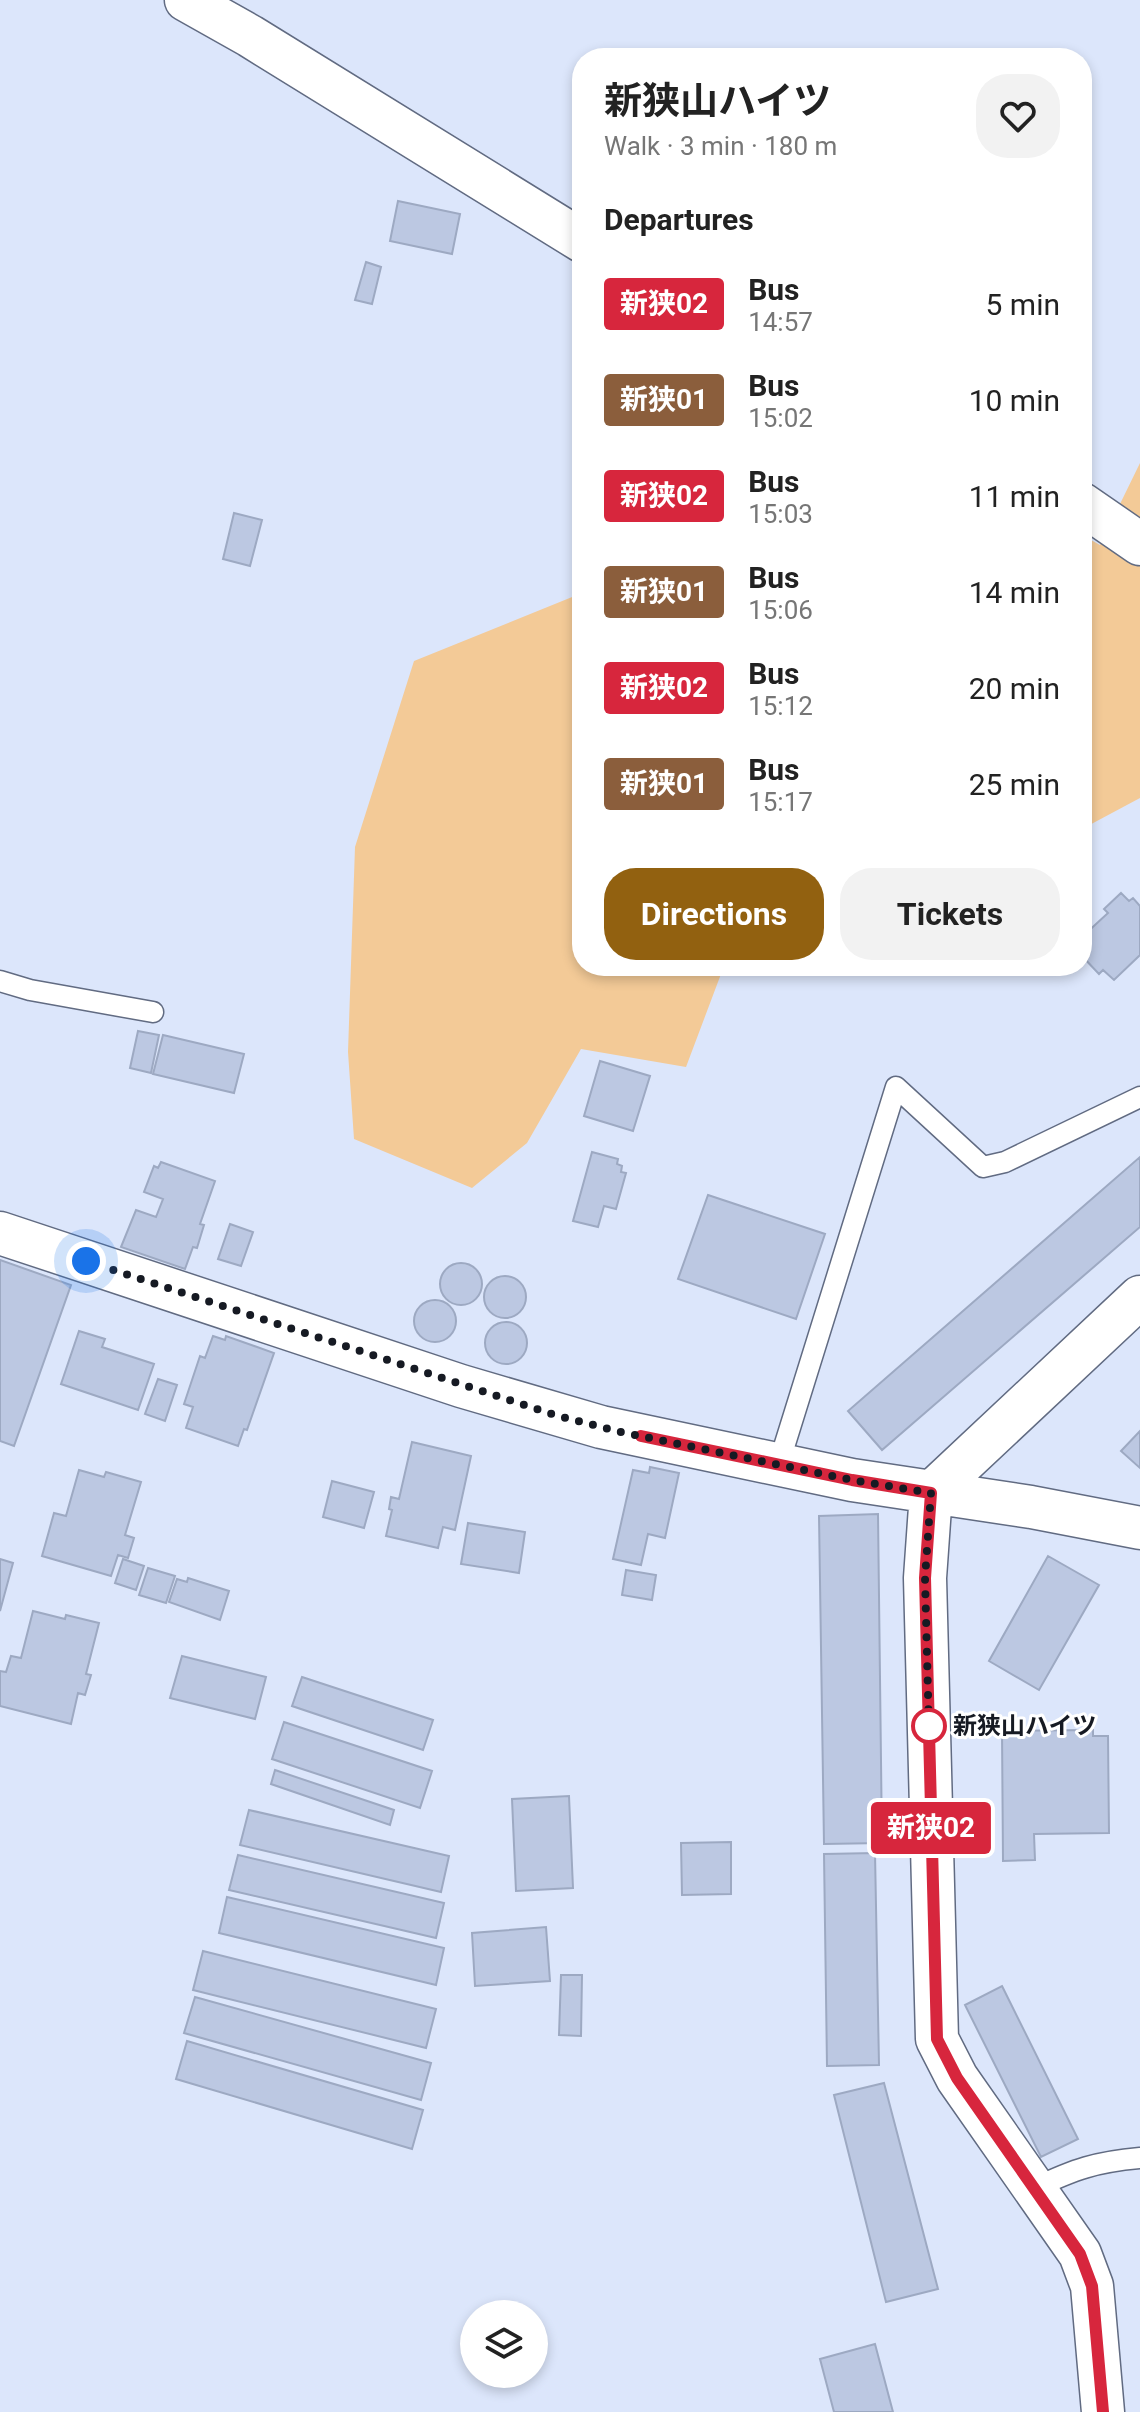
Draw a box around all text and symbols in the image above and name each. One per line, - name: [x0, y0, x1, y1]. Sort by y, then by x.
- button: heart: [976, 74, 1060, 158]
- text: 新狭山ハイツ: [604, 79, 831, 123]
- text: Walk · 3 min · 180 m: [604, 131, 837, 161]
- text: Departures: [604, 202, 754, 237]
- text: Bus: [748, 272, 800, 307]
- text: 新狭02: [620, 287, 708, 320]
- text: 5 min: [986, 287, 1060, 322]
- text: 14:57: [748, 307, 813, 337]
- text: Bus: [748, 368, 800, 403]
- text: 新狭01: [620, 383, 708, 416]
- text: 10 min: [969, 383, 1060, 418]
- text: 15:02: [748, 403, 813, 433]
- text: Bus: [748, 464, 800, 499]
- text: 新狭02: [620, 479, 708, 512]
- text: 11 min: [969, 479, 1060, 514]
- text: 15:03: [748, 499, 813, 529]
- text: Bus: [748, 560, 800, 595]
- text: 新狭01: [620, 575, 708, 608]
- text: 14 min: [969, 575, 1060, 610]
- text: 15:06: [748, 595, 813, 625]
- text: Bus: [748, 656, 800, 691]
- text: 新狭02: [620, 671, 708, 704]
- text: 20 min: [969, 671, 1060, 706]
- text: 15:12: [748, 691, 813, 721]
- text: Bus: [748, 752, 800, 787]
- text: 新狭01: [620, 767, 708, 800]
- text: 25 min: [969, 767, 1060, 802]
- text: 15:17: [748, 787, 813, 817]
- button: Directions: [604, 868, 824, 960]
- button: Tickets: [840, 868, 1060, 960]
- your location: [66, 1241, 106, 1281]
- marker: 新狭山ハイツ: [912, 1709, 946, 1743]
- place label: 新狭山ハイツ: [953, 1712, 1097, 1740]
- line badge: 新狭02: [875, 1802, 987, 1854]
- text: 新狭02: [887, 1811, 975, 1844]
- map controls: [460, 2300, 548, 2388]
- button: layers: [460, 2300, 548, 2388]

